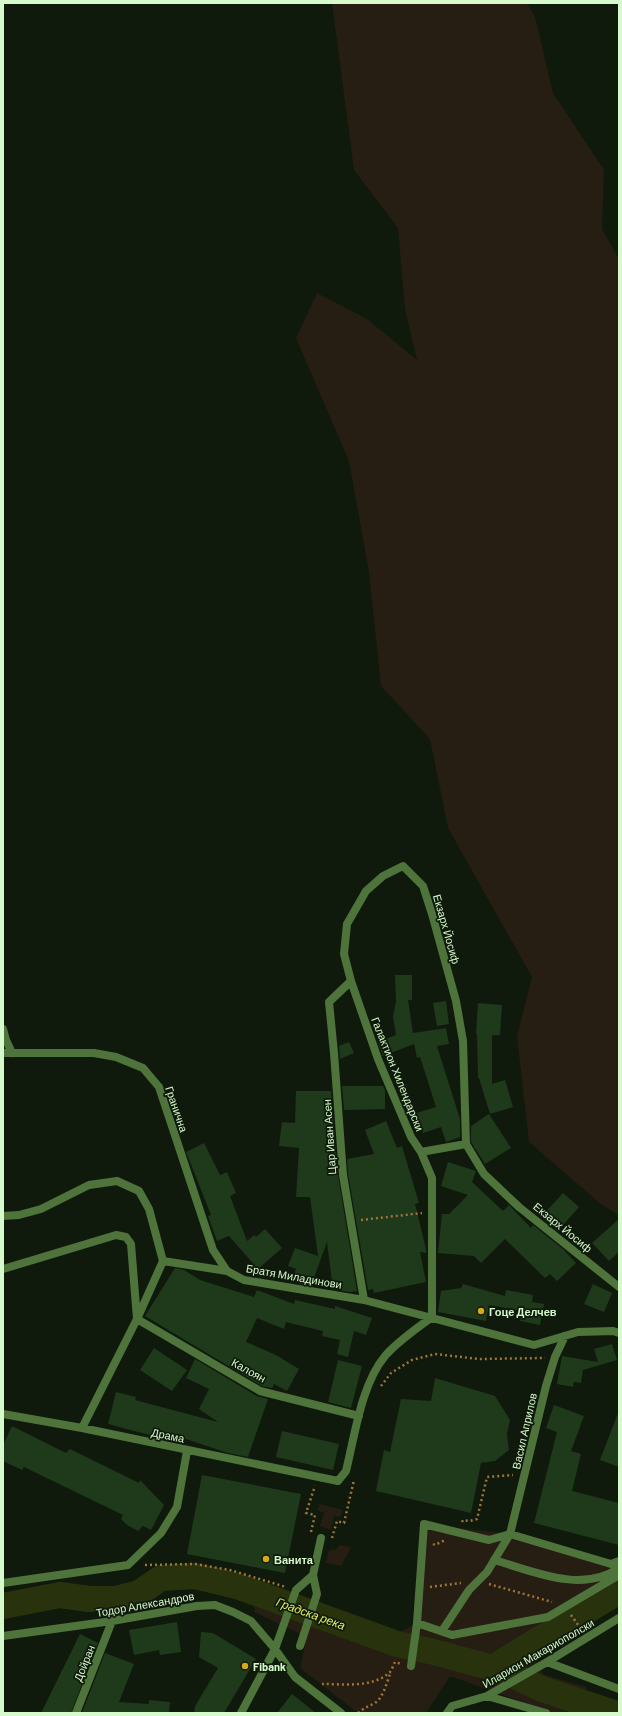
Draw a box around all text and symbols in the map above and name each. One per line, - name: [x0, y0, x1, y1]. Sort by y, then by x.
- street label: Екзарх Йосиф: [431, 893, 463, 965]
- street label: Галактион Хилендарски: [369, 1015, 427, 1133]
- street label: Гранична: [163, 1084, 191, 1135]
- street label: Цар Иван Асен: [320, 1099, 338, 1175]
- street label: Екзарх Йосиф: [531, 1199, 595, 1255]
- street label: Братя Миладинови: [245, 1261, 343, 1291]
- place label: Гоце Делчев: [489, 1305, 557, 1318]
- marker: Гоце Делчев: [476, 1306, 486, 1316]
- street label: Калоян: [230, 1355, 268, 1385]
- street label: Васил Априлов: [509, 1391, 539, 1470]
- street label: Драма: [150, 1425, 187, 1445]
- place label: Ванита: [274, 1553, 314, 1566]
- marker: Ванита: [261, 1554, 271, 1564]
- street label: Тодор Александров: [95, 1589, 195, 1619]
- water label: Градска река: [274, 1594, 348, 1633]
- street label: Иларион Макариополски: [480, 1616, 596, 1690]
- street label: Дойран: [71, 1643, 97, 1683]
- place label: Fibank: [253, 1660, 286, 1673]
- marker: Fibank: [240, 1661, 250, 1671]

